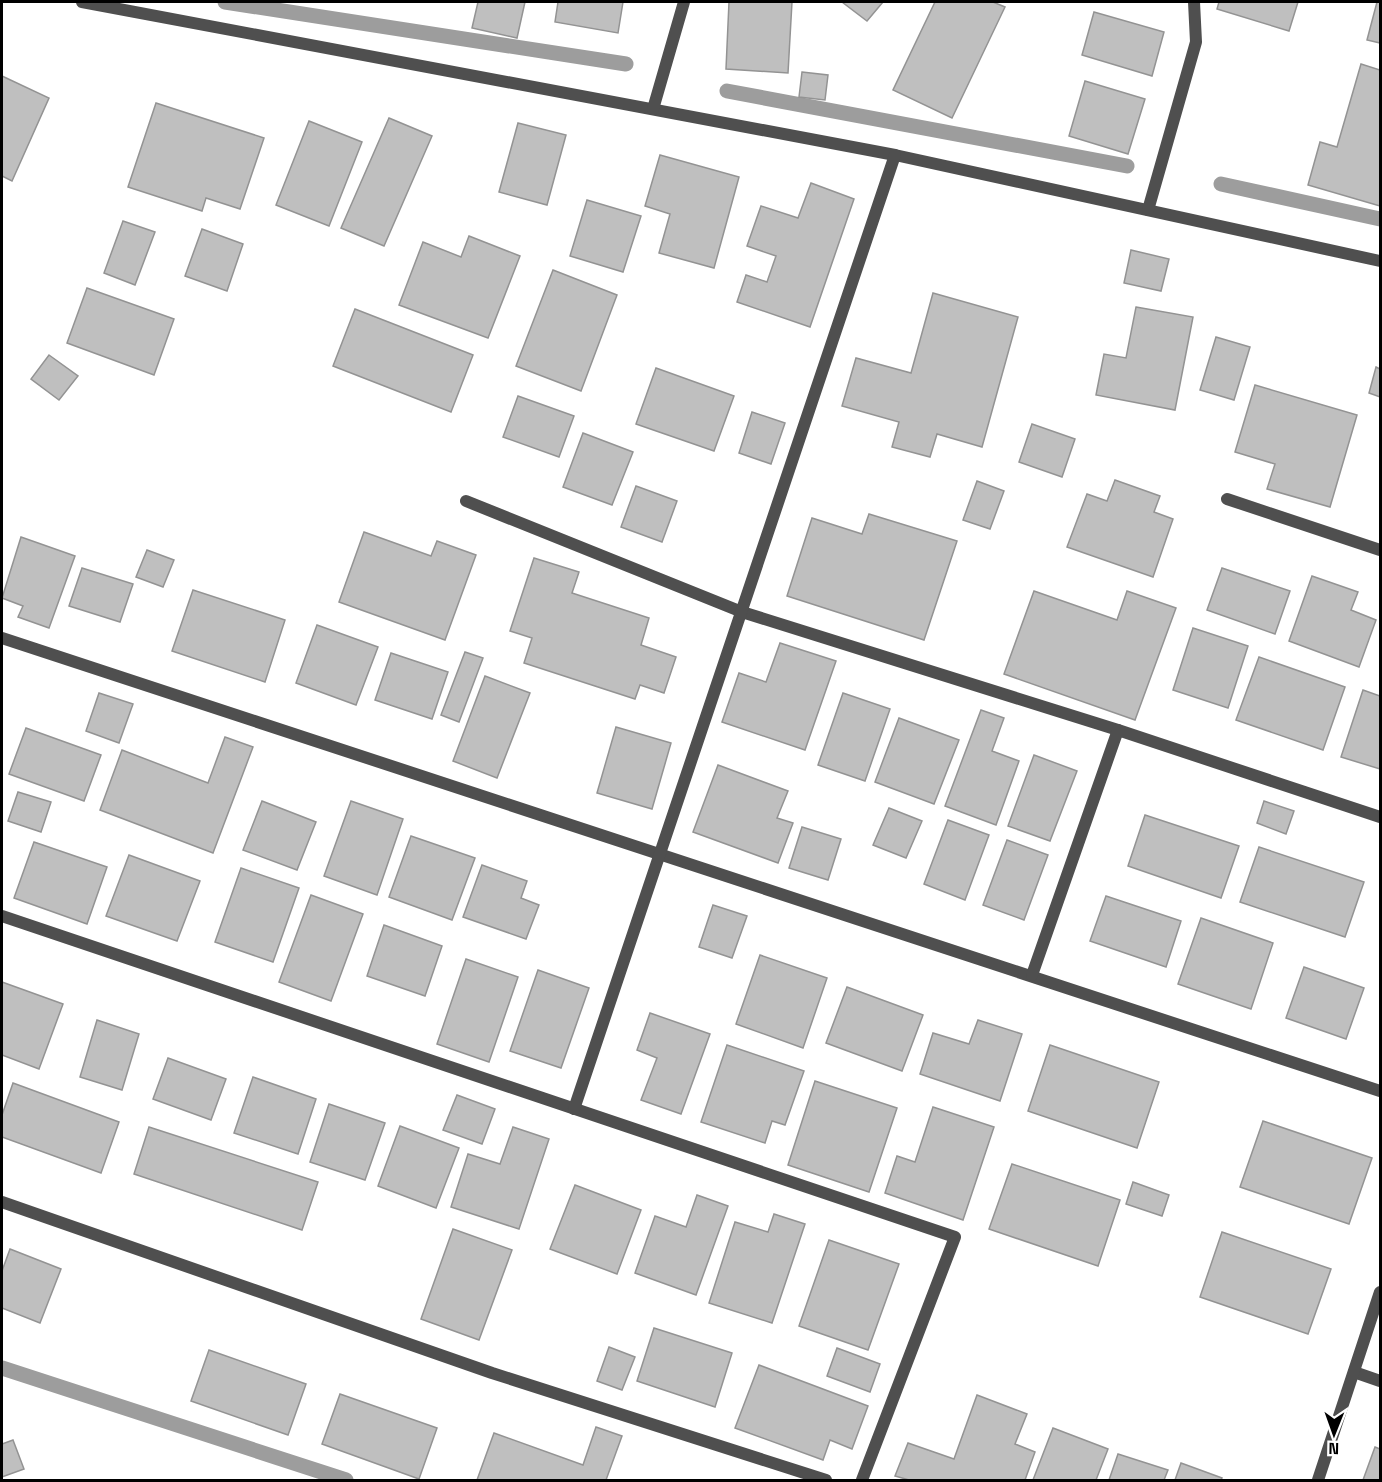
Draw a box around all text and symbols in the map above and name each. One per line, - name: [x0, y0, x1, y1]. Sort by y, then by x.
- north arrow: [1304, 1404, 1364, 1464]
- text: N: [1328, 1438, 1339, 1459]

